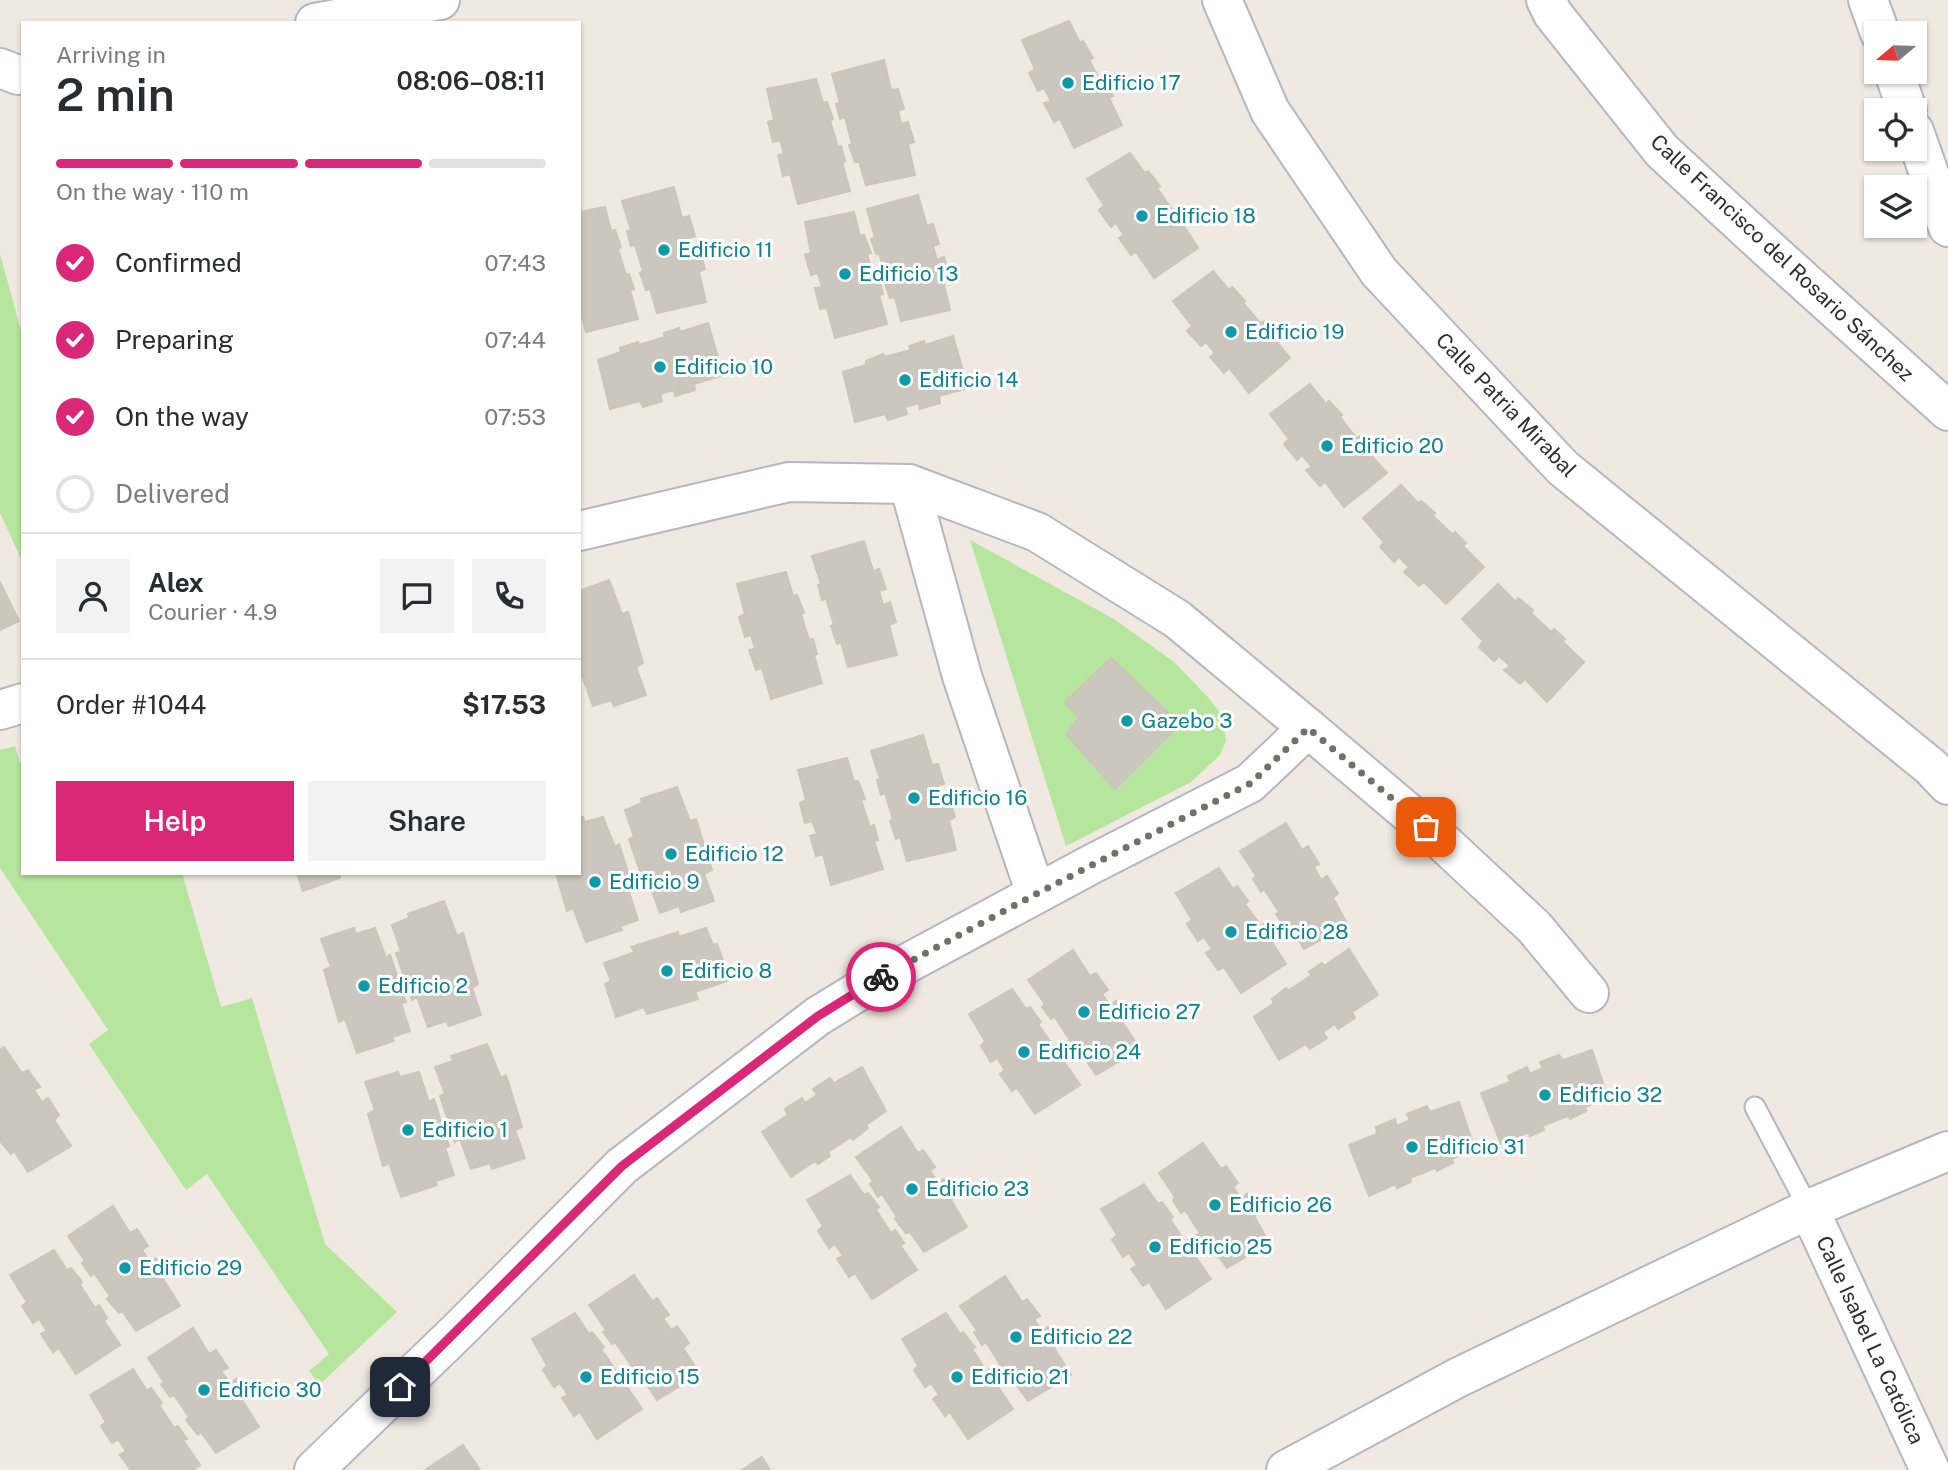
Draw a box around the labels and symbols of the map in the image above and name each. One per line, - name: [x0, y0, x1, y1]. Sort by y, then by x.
- north arrow: [1864, 21, 1927, 84]
- place label: Edificio 17: [1082, 70, 1181, 95]
- marker: Edificio 17: [1060, 75, 1076, 91]
- street label: Calle Francisco del Rosario Sánchez: [1646, 129, 1919, 386]
- place label: Edificio 18: [1156, 203, 1256, 228]
- marker: Edificio 18: [1134, 208, 1150, 224]
- place label: Edificio 11: [678, 237, 773, 262]
- marker: Edificio 11: [656, 242, 672, 258]
- place label: Edificio 13: [859, 261, 958, 286]
- marker: Edificio 13: [837, 266, 853, 282]
- place label: Edificio 19: [1245, 319, 1344, 344]
- marker: Edificio 19: [1223, 324, 1239, 340]
- street label: Calle Patria Mirabal: [1431, 327, 1582, 482]
- place label: Edificio 10: [674, 354, 773, 379]
- marker: Edificio 10: [652, 359, 668, 375]
- place label: Edificio 14: [919, 367, 1018, 392]
- marker: Edificio 14: [897, 372, 913, 388]
- place label: Edificio 20: [1341, 433, 1444, 458]
- marker: Edificio 20: [1319, 438, 1335, 454]
- place label: Gazebo 3: [1141, 708, 1232, 733]
- marker: Gazebo 3: [1119, 713, 1135, 729]
- place label: Edificio 16: [928, 785, 1027, 810]
- marker: Edificio 16: [906, 790, 922, 806]
- pin: [1396, 797, 1456, 857]
- place label: Edificio 12: [685, 841, 784, 866]
- marker: Edificio 12: [663, 846, 679, 862]
- place label: Edificio 9: [609, 869, 700, 894]
- marker: Edificio 9: [587, 874, 603, 890]
- place label: Edificio 28: [1245, 919, 1349, 944]
- marker: Edificio 28: [1223, 924, 1239, 940]
- courier: [846, 942, 916, 1012]
- place label: Edificio 8: [681, 958, 772, 983]
- marker: Edificio 8: [659, 963, 675, 979]
- place label: Edificio 2: [378, 973, 468, 998]
- marker: Edificio 2: [356, 978, 372, 994]
- place label: Edificio 27: [1098, 999, 1201, 1024]
- marker: Edificio 27: [1076, 1004, 1092, 1020]
- place label: Edificio 24: [1038, 1039, 1141, 1064]
- marker: Edificio 24: [1016, 1044, 1032, 1060]
- place label: Edificio 32: [1559, 1082, 1662, 1107]
- marker: Edificio 32: [1537, 1087, 1553, 1103]
- place label: Edificio 1: [422, 1117, 508, 1142]
- marker: Edificio 1: [400, 1122, 416, 1138]
- place label: Edificio 31: [1426, 1134, 1525, 1159]
- marker: Edificio 31: [1404, 1139, 1420, 1155]
- place label: Edificio 23: [926, 1176, 1029, 1201]
- marker: Edificio 23: [904, 1181, 920, 1197]
- place label: Edificio 26: [1229, 1192, 1332, 1217]
- marker: Edificio 26: [1207, 1197, 1223, 1213]
- street label: Calle Isabel La Católica: [1811, 1232, 1930, 1448]
- place label: Edificio 25: [1169, 1234, 1273, 1259]
- marker: Edificio 25: [1147, 1239, 1163, 1255]
- place label: Edificio 29: [139, 1255, 242, 1280]
- marker: Edificio 29: [117, 1260, 133, 1276]
- place label: Edificio 22: [1030, 1324, 1133, 1349]
- marker: Edificio 22: [1008, 1329, 1024, 1345]
- pin: [370, 1357, 430, 1417]
- place label: Edificio 15: [600, 1364, 700, 1389]
- place label: Edificio 21: [971, 1364, 1070, 1389]
- marker: Edificio 15: [578, 1369, 594, 1385]
- marker: Edificio 21: [949, 1369, 965, 1385]
- place label: Edificio 30: [218, 1377, 322, 1402]
- marker: Edificio 30: [196, 1382, 212, 1398]

